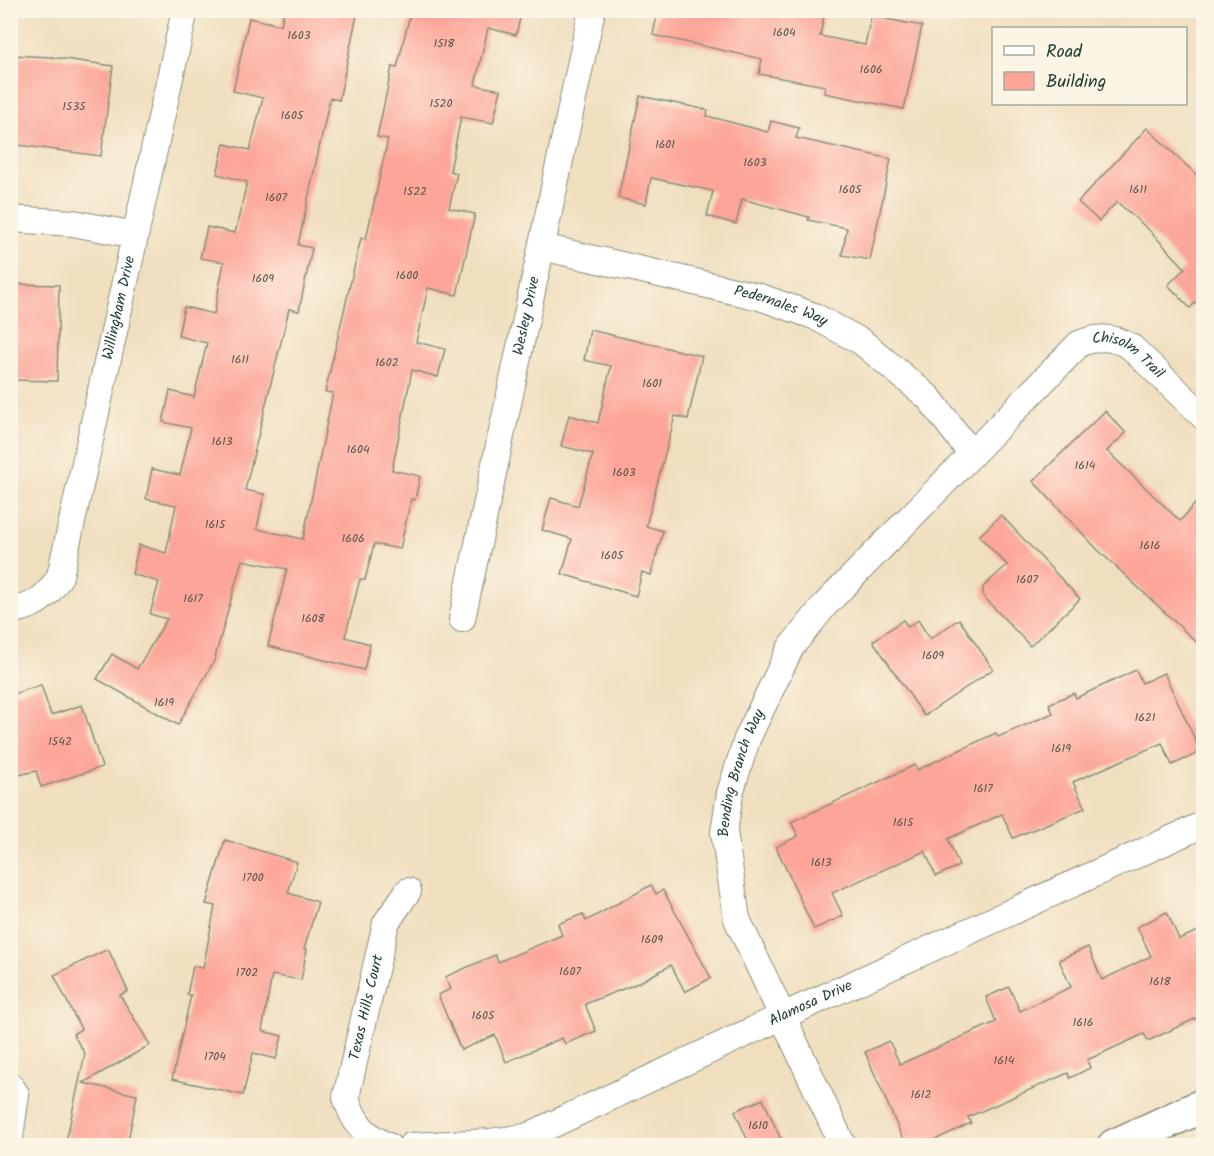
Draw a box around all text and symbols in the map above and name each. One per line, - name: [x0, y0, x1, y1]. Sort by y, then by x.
- house number: 1604: [772, 23, 796, 42]
- house number: 1603: [287, 26, 311, 45]
- legend: [992, 27, 1187, 105]
- house number: 1518: [433, 34, 455, 53]
- text: Road: [1046, 38, 1083, 67]
- house number: 1606: [859, 60, 883, 79]
- text: Building: [1046, 68, 1106, 97]
- house number: 1520: [429, 94, 453, 113]
- house number: 1535: [62, 97, 87, 116]
- house number: 1605: [281, 106, 305, 125]
- house number: 1601: [655, 135, 675, 154]
- house number: 1603: [743, 153, 767, 172]
- house number: 1605: [839, 180, 863, 199]
- house number: 1611: [1129, 180, 1147, 199]
- house number: 1522: [403, 182, 427, 201]
- house number: 1607: [265, 188, 287, 207]
- street label: Willingham Drive: [96, 253, 142, 362]
- house number: 1600: [396, 266, 418, 285]
- house number: 1609: [252, 269, 274, 288]
- street label: Wesley Drive: [507, 274, 547, 357]
- street label: Pedernales Way: [731, 279, 833, 334]
- street label: Chisolm Trail: [1090, 326, 1170, 385]
- house number: 1611: [231, 350, 249, 369]
- house number: 1602: [375, 353, 399, 372]
- house number: 1601: [642, 374, 662, 393]
- house number: 1613: [211, 432, 233, 451]
- house number: 1604: [346, 440, 370, 459]
- house number: 1614: [1075, 456, 1096, 475]
- house number: 1603: [612, 463, 636, 482]
- house number: 1615: [205, 515, 227, 534]
- house number: 1606: [341, 529, 365, 548]
- house number: 1616: [1140, 536, 1160, 555]
- house number: 1605: [601, 546, 625, 565]
- house number: 1607: [1016, 570, 1038, 589]
- house number: 1617: [183, 589, 203, 608]
- house number: 1608: [301, 609, 326, 628]
- house number: 1609: [922, 646, 944, 665]
- house number: 1619: [154, 693, 174, 712]
- street label: Bending Branch Way: [711, 704, 772, 839]
- house number: 1621: [1134, 708, 1156, 727]
- house number: 1542: [48, 732, 72, 751]
- house number: 1619: [1051, 739, 1071, 758]
- house number: 1617: [973, 779, 993, 798]
- house number: 1615: [893, 813, 915, 832]
- house number: 1613: [810, 853, 832, 872]
- house number: 1700: [242, 868, 264, 887]
- house number: 1609: [641, 930, 663, 949]
- street label: Texas Hills Court: [343, 952, 390, 1063]
- house number: 1607: [559, 962, 581, 981]
- house number: 1702: [236, 963, 258, 982]
- house number: 1618: [1149, 972, 1171, 991]
- street label: Alamosa Drive: [765, 974, 857, 1033]
- house number: 1605: [472, 1006, 496, 1025]
- house number: 1616: [1073, 1013, 1093, 1032]
- house number: 1704: [204, 1047, 226, 1066]
- house number: 1614: [994, 1051, 1015, 1070]
- house number: 1612: [910, 1085, 932, 1104]
- house number: 1610: [748, 1116, 768, 1135]

